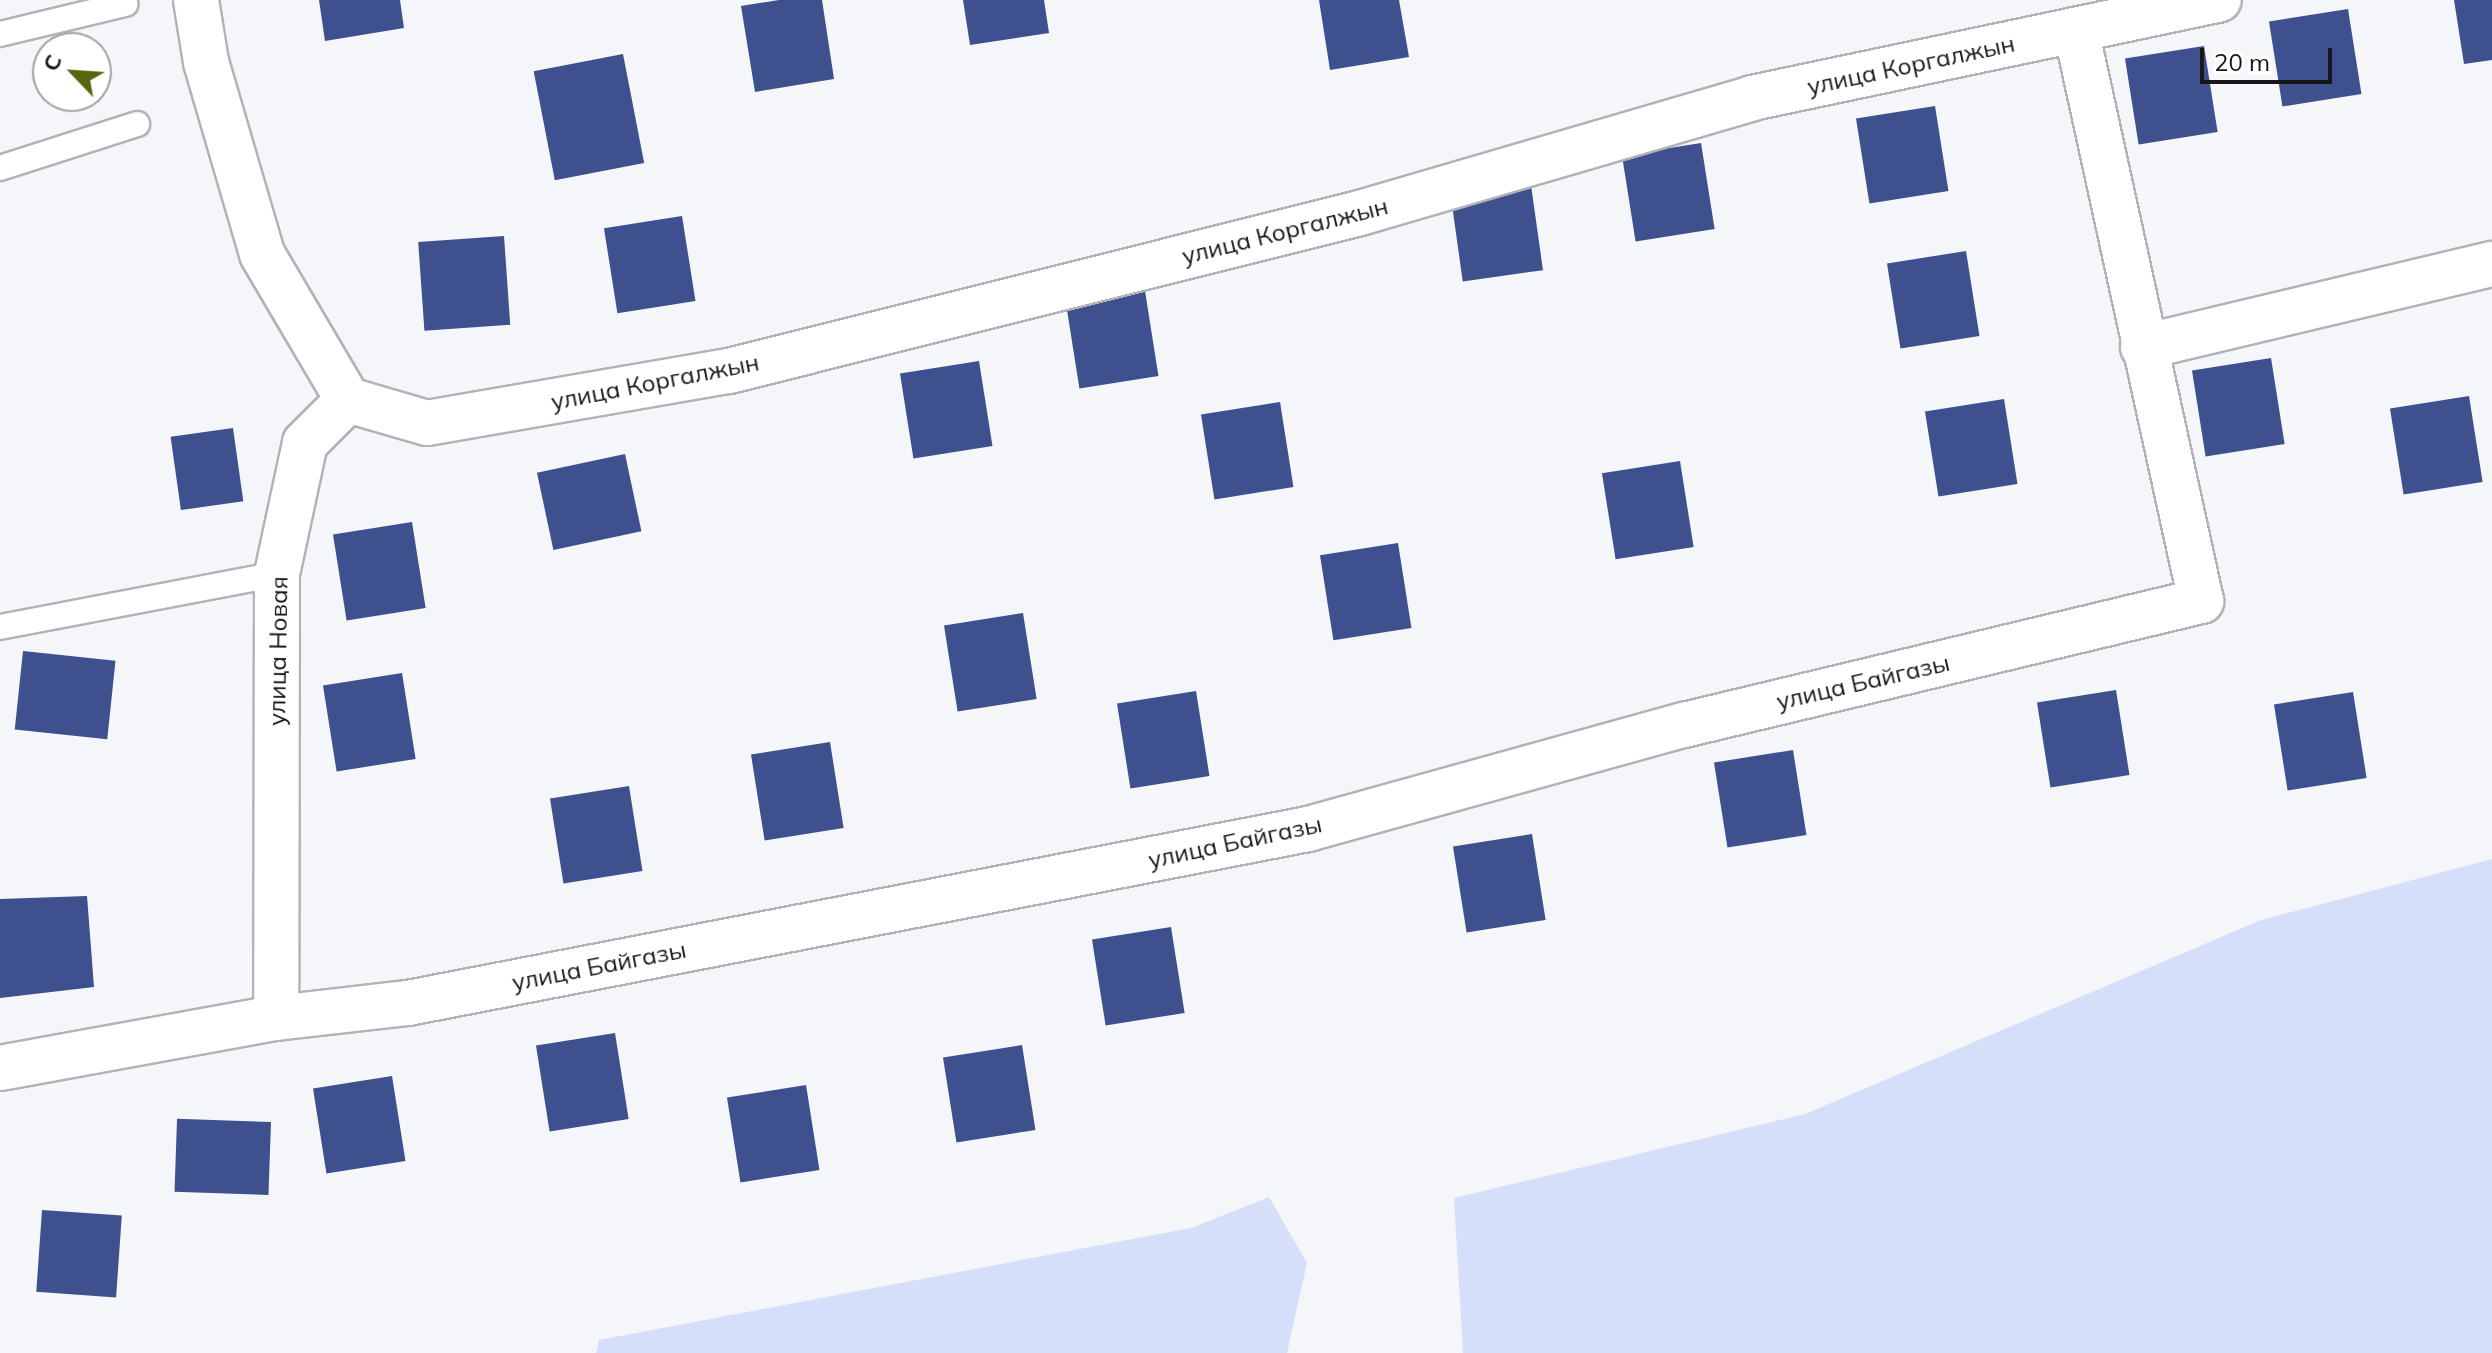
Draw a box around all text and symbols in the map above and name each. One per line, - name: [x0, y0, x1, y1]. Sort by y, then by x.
- street label: улица Коргалжын: [1805, 29, 2017, 101]
- north arrow: [32, 32, 112, 112]
- scale bar: [2204, 32, 2336, 82]
- text: 20 m: [2214, 47, 2270, 77]
- text: С: [36, 50, 68, 75]
- street label: улица Коргалжын: [1179, 191, 1391, 271]
- street label: улица Коргалжын: [548, 348, 762, 416]
- street label: улица Новая: [262, 576, 294, 726]
- street label: улица Байгазы: [1774, 648, 1952, 716]
- street label: улица Байгазы: [1146, 810, 1324, 874]
- street label: улица Байгазы: [510, 935, 688, 997]

